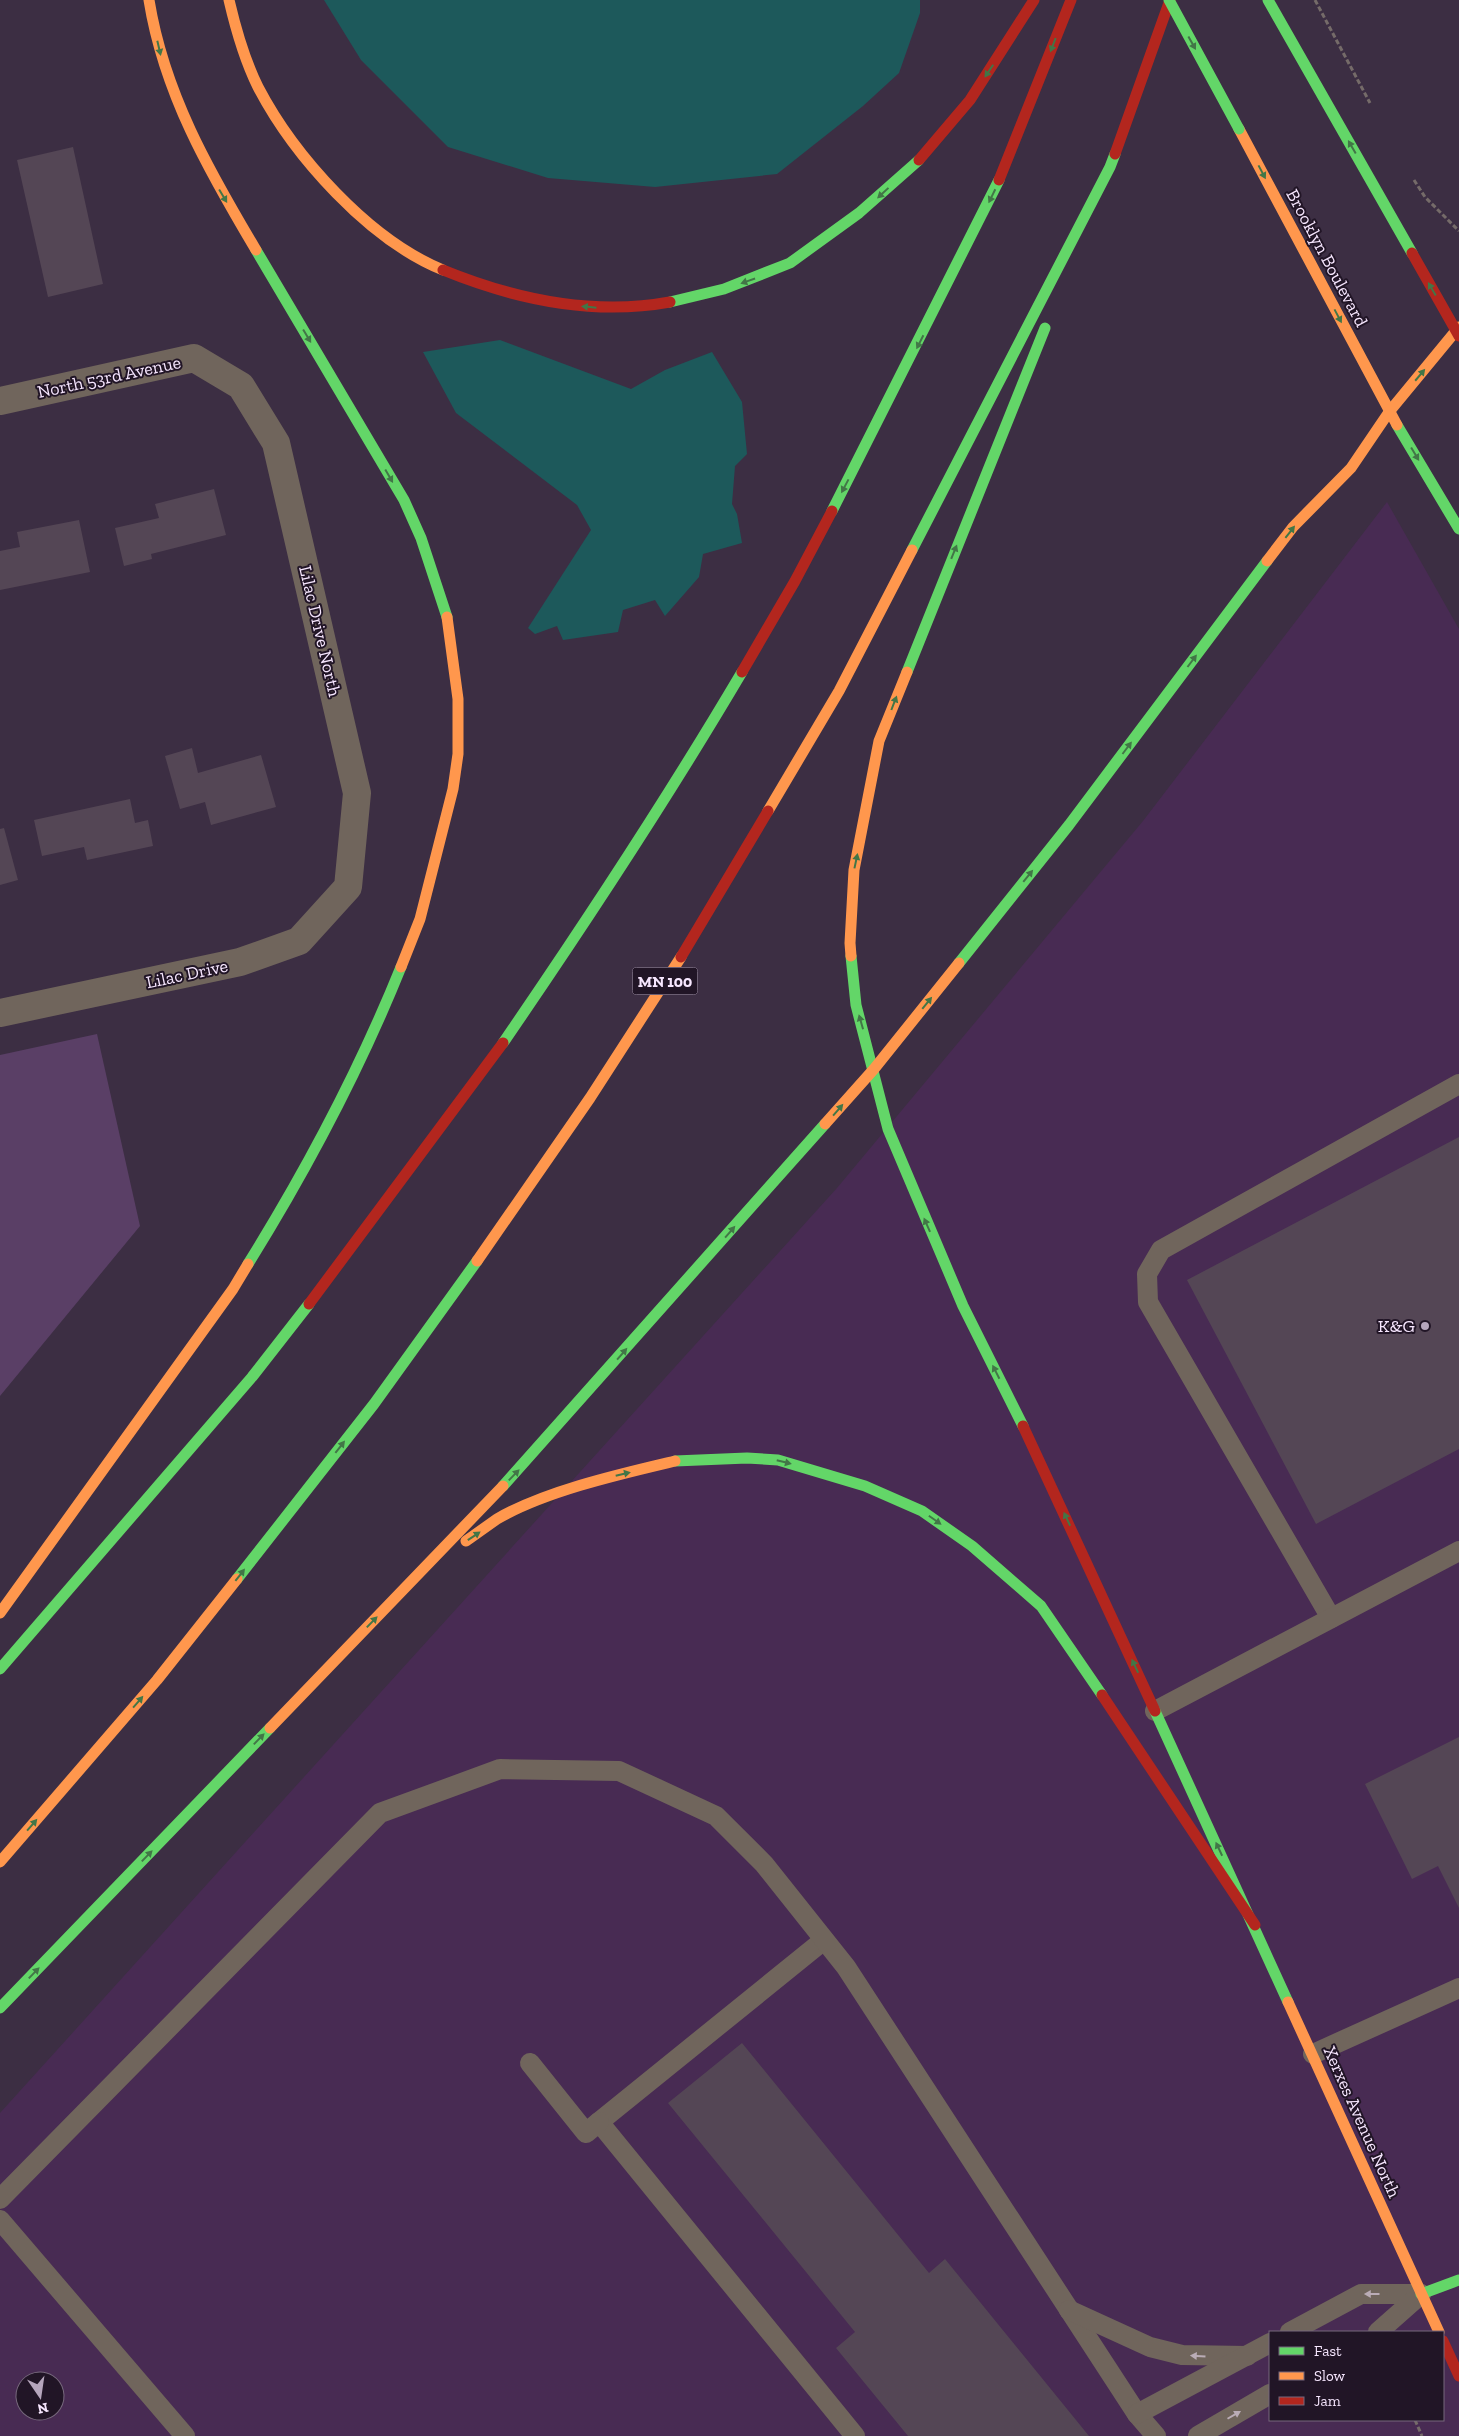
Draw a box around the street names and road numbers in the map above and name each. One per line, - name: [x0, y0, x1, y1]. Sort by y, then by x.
- street label: Brooklyn Boulevard: [1281, 185, 1373, 331]
- street label: North 53rd Avenue: [35, 351, 183, 403]
- street label: Lilac Drive North: [294, 563, 346, 699]
- street label: Lilac Drive: [144, 955, 230, 993]
- road number: MN 100: [632, 968, 698, 994]
- street label: Xerxes Avenue North: [1319, 2043, 1405, 2201]

